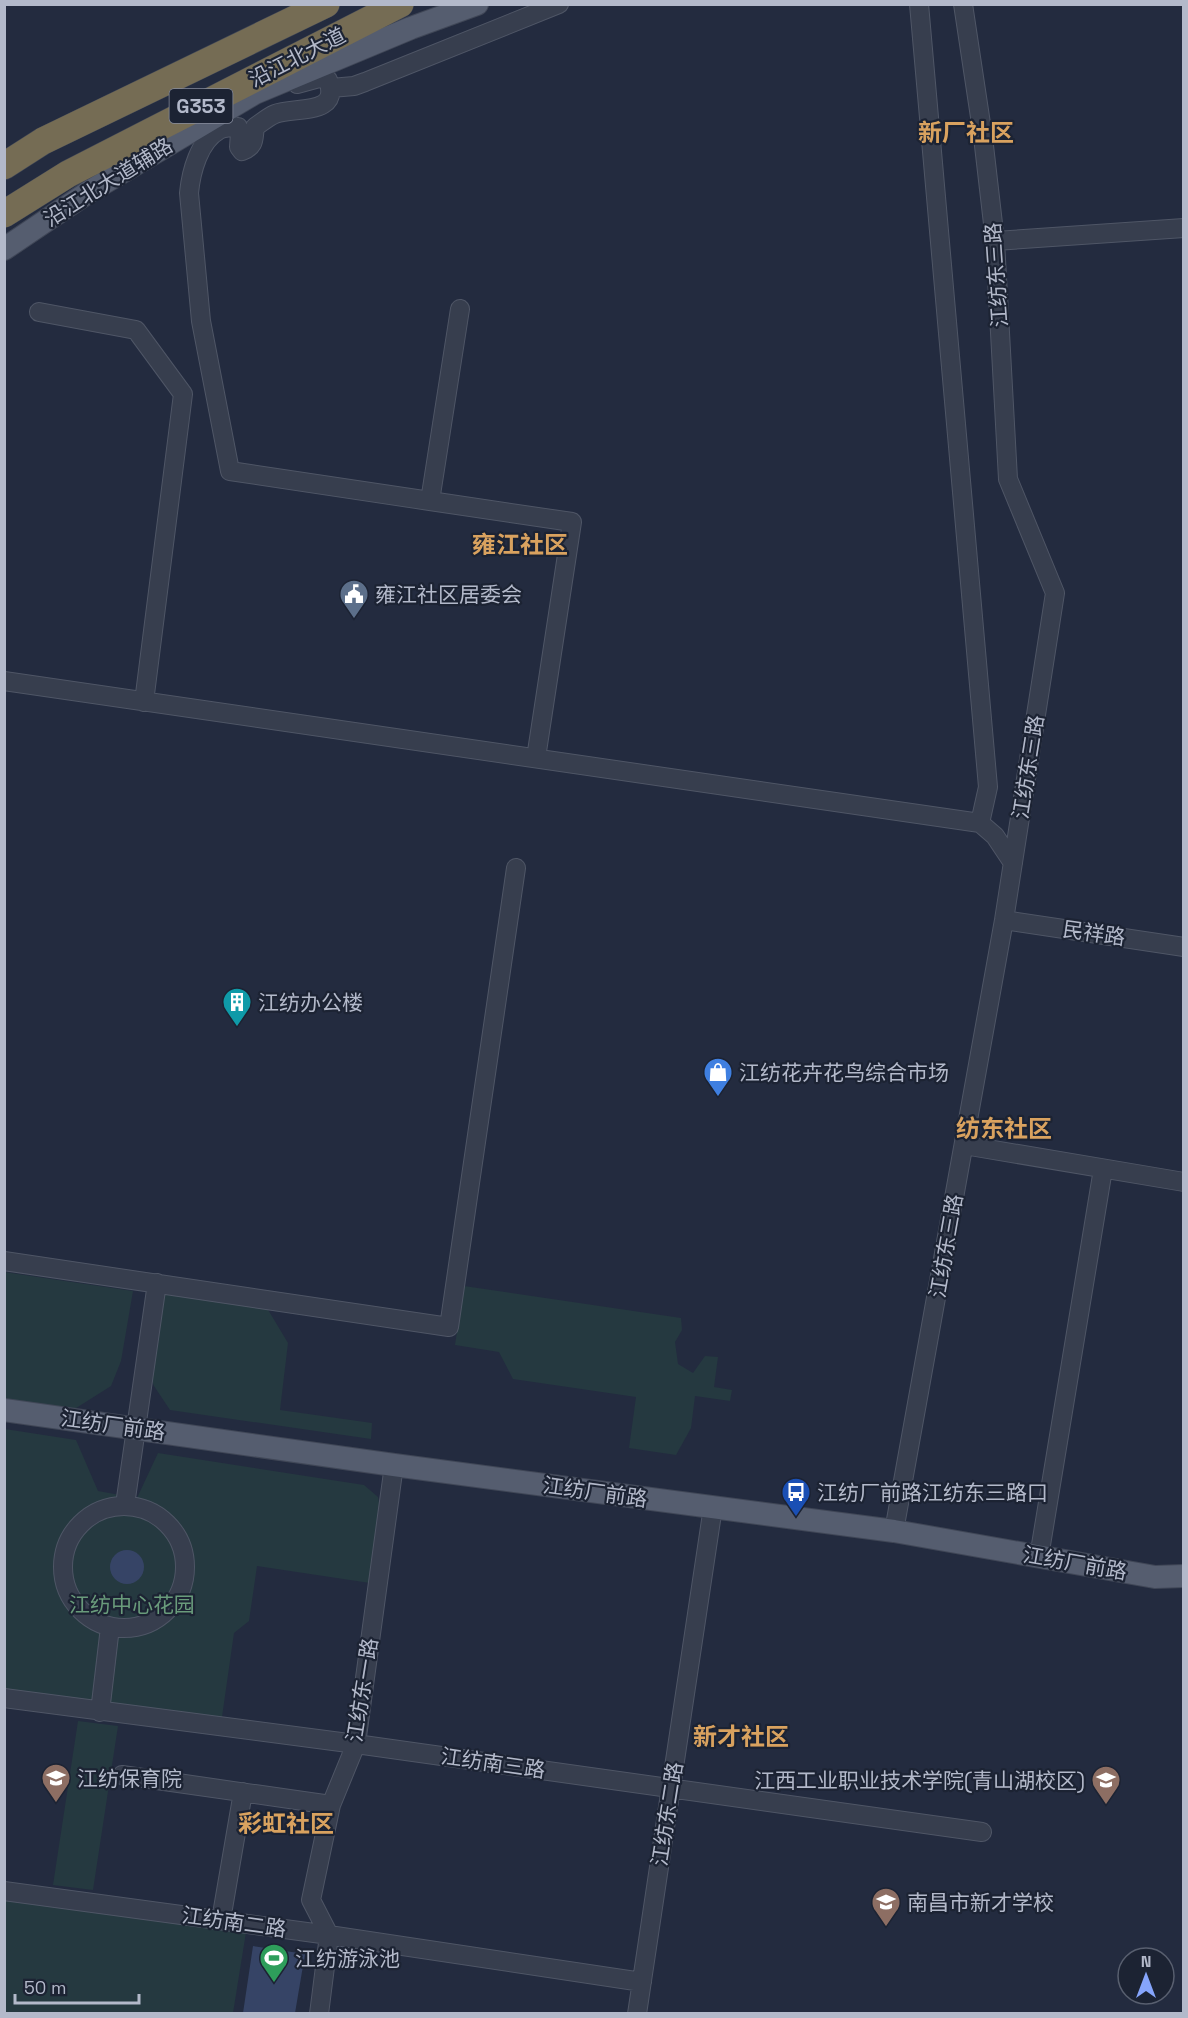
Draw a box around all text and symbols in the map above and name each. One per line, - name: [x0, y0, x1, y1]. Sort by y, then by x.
- street label: 沿江北大道: [244, 21, 350, 93]
- road number: G353: [170, 89, 232, 123]
- district label: 新厂社区: [918, 117, 1014, 148]
- street label: 沿江北大道辅路: [39, 132, 177, 232]
- street label: 江纺东三路: [979, 222, 1013, 328]
- district label: 雍江社区: [472, 529, 568, 560]
- public building icon: 雍江社区居委会: [338, 578, 370, 620]
- place label: 雍江社区居委会: [375, 581, 522, 608]
- street label: 江纺东三路: [1006, 713, 1050, 821]
- street label: 民祥路: [1061, 915, 1127, 951]
- building icon: 江纺办公楼: [221, 986, 253, 1028]
- place label: 江纺办公楼: [258, 989, 363, 1016]
- shop icon: 江纺花卉花鸟综合市场: [702, 1056, 734, 1098]
- place label: 江纺花卉花鸟综合市场: [739, 1059, 949, 1086]
- district label: 纺东社区: [956, 1113, 1052, 1144]
- street label: 江纺东三路: [924, 1192, 968, 1300]
- street label: 江纺厂前路: [59, 1404, 167, 1446]
- street label: 江纺厂前路: [541, 1471, 649, 1513]
- bus stop icon: 江纺厂前路江纺东三路口: [780, 1476, 812, 1518]
- place label: 江纺厂前路江纺东三路口: [817, 1479, 1048, 1506]
- street label: 江纺厂前路: [1021, 1541, 1129, 1585]
- park label: 江纺中心花园: [69, 1591, 195, 1618]
- street label: 江纺东一路: [340, 1636, 384, 1744]
- district label: 新才社区: [693, 1721, 789, 1752]
- street label: 江纺南三路: [439, 1742, 547, 1784]
- street label: 江纺东二路: [645, 1760, 689, 1868]
- school or university icon: 江纺保育院: [40, 1762, 72, 1804]
- school or university icon: 江西工业职业技术学院(青山湖校区): [1090, 1764, 1122, 1806]
- place label: 江纺保育院: [77, 1765, 182, 1792]
- place label: 江西工业职业技术学院(青山湖校区): [754, 1767, 1085, 1794]
- district label: 彩虹社区: [238, 1808, 334, 1839]
- school or university icon: 南昌市新才学校: [870, 1886, 902, 1928]
- place label: 南昌市新才学校: [907, 1889, 1054, 1916]
- street label: 江纺南二路: [180, 1901, 288, 1943]
- sports icon: 江纺游泳池: [258, 1942, 290, 1984]
- place label: 江纺游泳池: [295, 1945, 400, 1972]
- north arrow: [1116, 1946, 1176, 2006]
- text: N: [1141, 1951, 1151, 1972]
- scale bar: [15, 1967, 140, 2005]
- text: 50 m: [24, 1976, 66, 1999]

